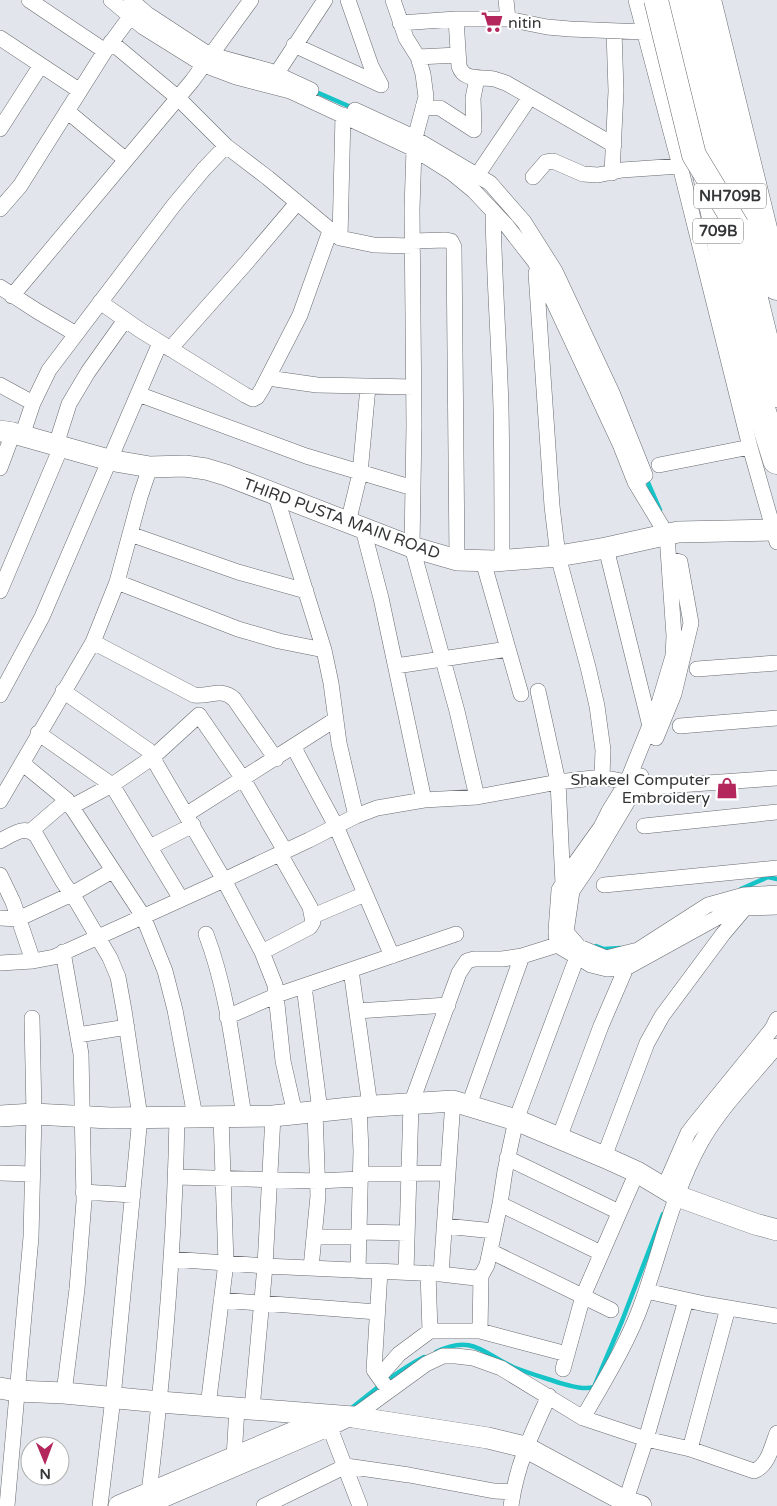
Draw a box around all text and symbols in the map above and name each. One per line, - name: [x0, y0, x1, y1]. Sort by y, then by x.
- supermarket icon: nitin: [479, 9, 505, 35]
- place label: nitin: [508, 13, 542, 33]
- road number: NH709B: [694, 184, 766, 208]
- road number: 709B: [693, 218, 743, 244]
- street label: THIRD PUSTA MAIN ROAD: [241, 474, 443, 564]
- place label: Shakeel Computer Embroidery: [570, 770, 711, 808]
- shop icon: Shakeel Computer Embroidery: [714, 775, 740, 801]
- north arrow: [20, 1436, 70, 1486]
- text: N: [39, 1465, 51, 1482]

